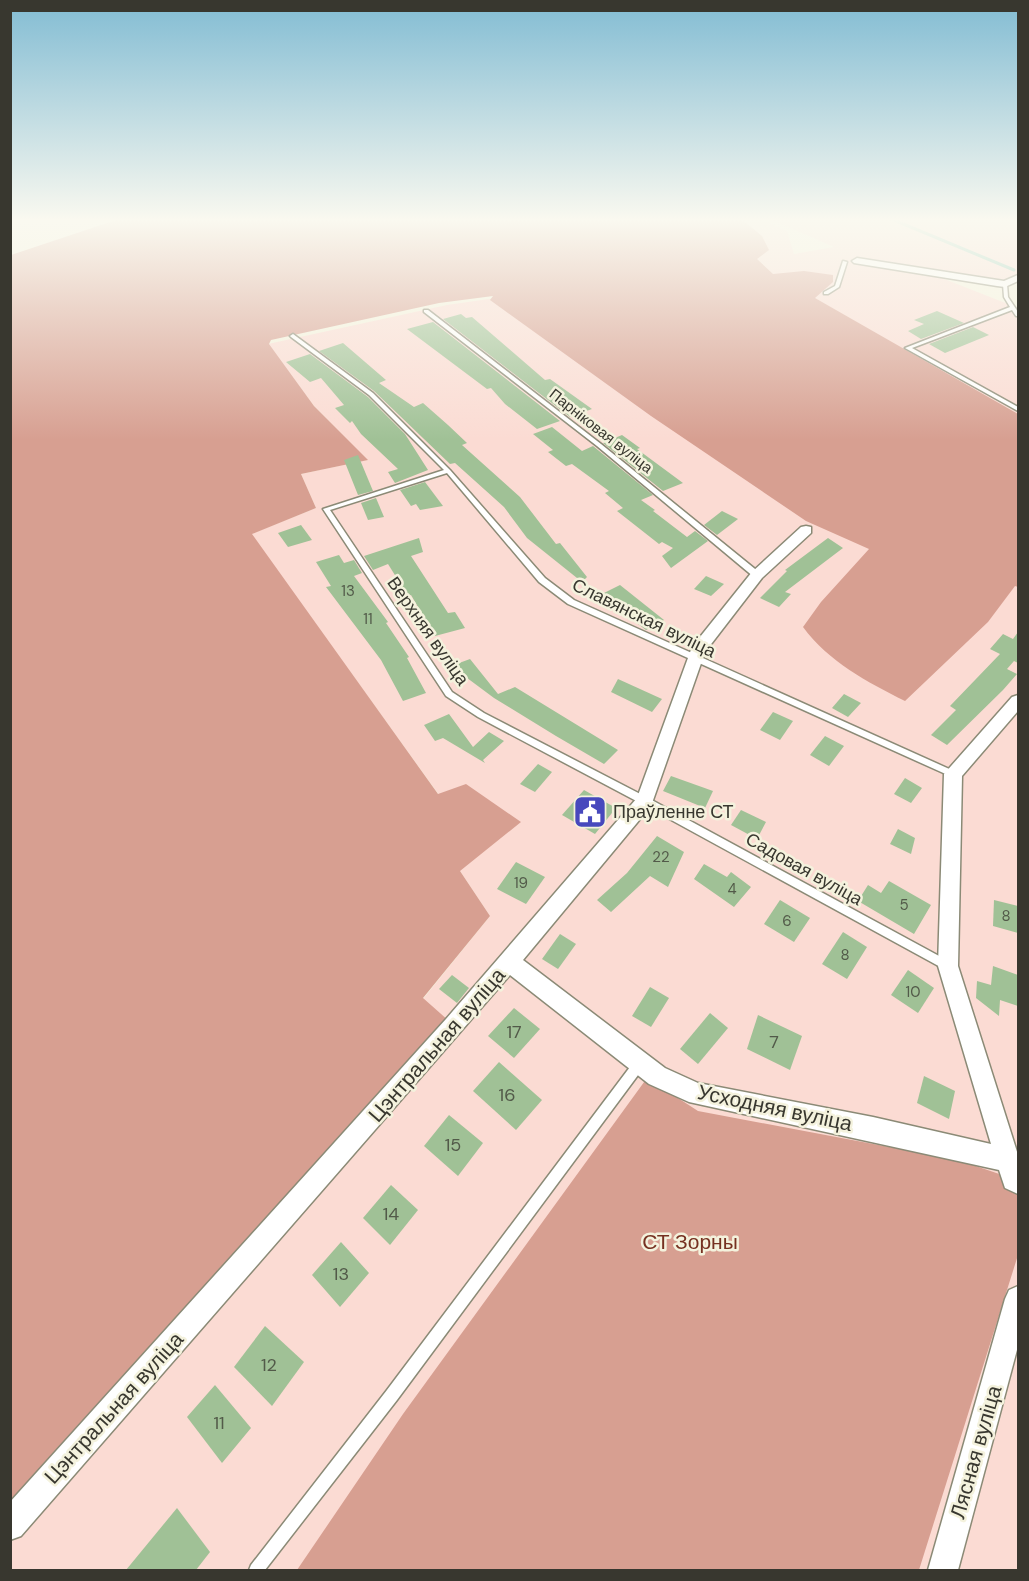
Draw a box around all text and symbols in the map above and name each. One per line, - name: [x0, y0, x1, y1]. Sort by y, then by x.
- street label: Парніковая вуліца: [545, 384, 657, 478]
- street label: Верхняя вуліца: [382, 572, 475, 691]
- street label: Славянская вуліца: [568, 573, 721, 664]
- house number: 13: [341, 581, 355, 601]
- house number: 11: [363, 609, 373, 629]
- public building icon: Праўленне СТ: [572, 794, 608, 830]
- place label: Праўленне СТ: [613, 800, 734, 824]
- street label: Садовая вуліца: [741, 827, 868, 912]
- house number: 22: [652, 847, 670, 867]
- house number: 19: [514, 873, 528, 893]
- house number: 4: [727, 879, 737, 899]
- house number: 5: [899, 895, 909, 915]
- house number: 8: [1001, 906, 1011, 926]
- house number: 6: [782, 911, 792, 931]
- house number: 8: [840, 945, 850, 965]
- street label: Цэнтральная вуліца: [362, 962, 512, 1128]
- house number: 10: [906, 982, 920, 1002]
- house number: 17: [506, 1020, 522, 1044]
- house number: 7: [769, 1030, 779, 1054]
- street label: Усходняя вуліца: [695, 1078, 855, 1138]
- house number: 16: [499, 1083, 515, 1107]
- house number: 15: [445, 1133, 461, 1157]
- house number: 14: [383, 1202, 399, 1226]
- park label: СТ Зорны: [642, 1228, 738, 1256]
- house number: 13: [333, 1262, 349, 1286]
- street label: Цэнтральная вуліца: [38, 1326, 190, 1490]
- house number: 12: [261, 1353, 277, 1377]
- street label: Лясная вуліца: [944, 1382, 1008, 1522]
- house number: 11: [213, 1411, 225, 1435]

